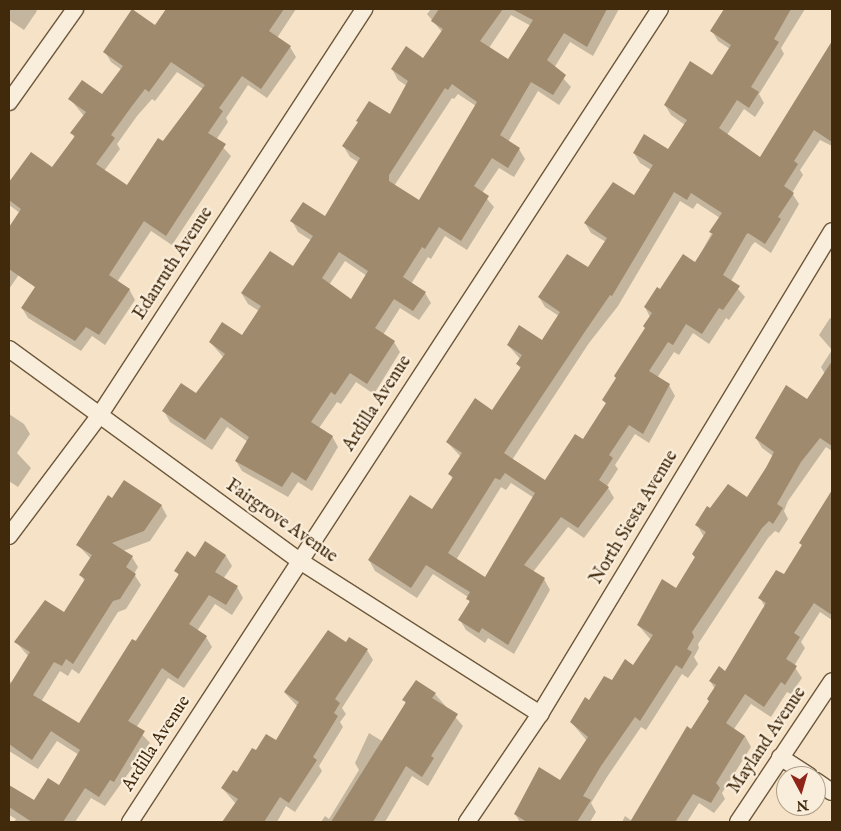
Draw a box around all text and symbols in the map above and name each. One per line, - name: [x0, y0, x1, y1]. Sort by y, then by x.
- street label: Edanruth Avenue: [130, 204, 218, 324]
- street label: Ardilla Avenue: [339, 352, 417, 456]
- street label: North Siesta Avenue: [586, 447, 684, 589]
- street label: Fairgrove Avenue: [221, 475, 341, 569]
- street label: Mayland Avenue: [724, 684, 812, 798]
- street label: Ardilla Avenue: [118, 692, 196, 796]
- north arrow: [776, 766, 826, 816]
- text: N: [795, 795, 809, 815]

